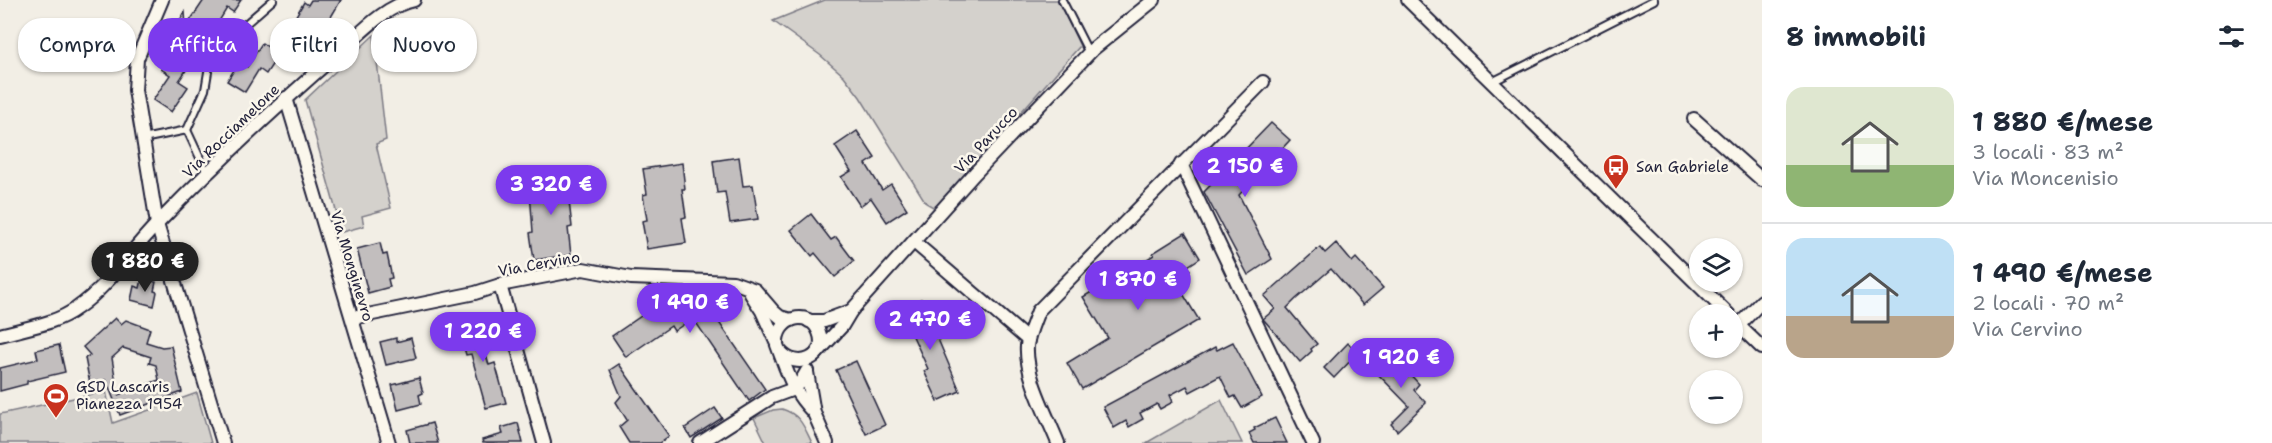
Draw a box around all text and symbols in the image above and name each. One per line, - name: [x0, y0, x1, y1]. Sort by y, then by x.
- chip: Compra: [18, 18, 136, 72]
- chip: Affitta: [148, 18, 258, 72]
- chip: Filtri: [270, 18, 359, 72]
- chip: Nuovo: [371, 18, 477, 72]
- text: 8 immobili: [1786, 19, 1926, 54]
- icon: filters: [2215, 20, 2248, 53]
- street label: Via Rocciamelone: [178, 80, 284, 182]
- street label: Via Parucco: [950, 102, 1022, 178]
- text: 1 880 €/mese: [1972, 104, 2153, 139]
- icon: home: [1834, 111, 1906, 183]
- text: 3 locali · 83 m²: [1972, 139, 2124, 165]
- pin: 2 150 €: [1190, 147, 1300, 198]
- bus stop icon: San Gabriele: [1601, 152, 1631, 190]
- text: 2 150 €: [1206, 153, 1284, 179]
- place label: San Gabriele: [1636, 157, 1729, 177]
- pin: 3 320 €: [496, 165, 606, 216]
- text: Via Moncenisio: [1972, 165, 2119, 191]
- text: 3 320 €: [510, 171, 592, 197]
- street label: Via Monginevro: [326, 208, 378, 324]
- map controls: [1689, 238, 1743, 424]
- button: layers: [1689, 238, 1743, 292]
- pin: 1 880 €: [90, 242, 200, 293]
- street label: Via Cervino: [496, 247, 582, 281]
- text: 1 880 €: [106, 248, 184, 274]
- text: 1 490 €/mese: [1972, 255, 2152, 290]
- pin: 1 870 €: [1083, 260, 1193, 311]
- icon: home: [1834, 262, 1906, 334]
- text: 1 870 €: [1099, 266, 1177, 292]
- pin: 1 490 €: [635, 283, 745, 334]
- text: 1 490 €: [651, 289, 729, 315]
- text: 2 locali · 70 m²: [1972, 290, 2124, 316]
- pin: 2 470 €: [875, 300, 985, 351]
- button: +: [1689, 304, 1743, 358]
- text: 2 470 €: [889, 306, 971, 332]
- pin: 1 220 €: [428, 312, 538, 363]
- text: Via Cervino: [1972, 316, 2083, 342]
- text: 1 220 €: [444, 318, 522, 344]
- pin: 1 920 €: [1346, 338, 1456, 389]
- text: 1 920 €: [1362, 344, 1440, 370]
- button: −: [1689, 370, 1743, 424]
- place label: GSD Lascaris Pianezza 1954: [76, 377, 182, 414]
- sports icon: GSD Lascaris Pianezza 1954: [41, 381, 71, 419]

